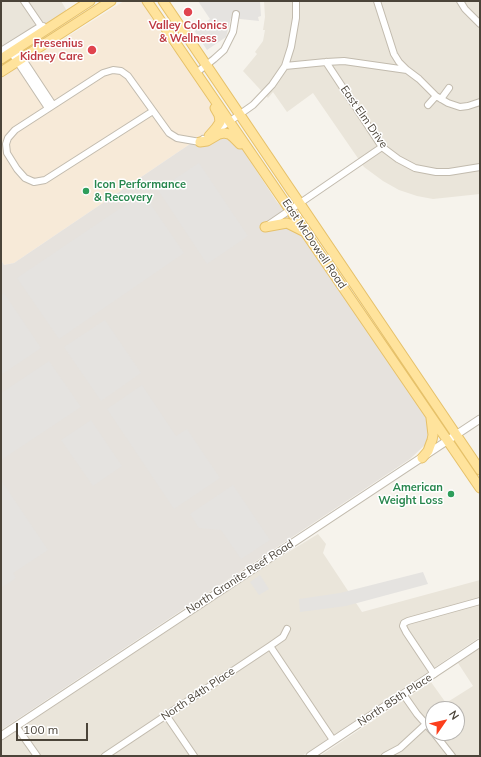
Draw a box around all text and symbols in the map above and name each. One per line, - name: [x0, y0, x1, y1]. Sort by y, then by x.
- marker: Valley Colonics & Wellness: [182, 6, 194, 18]
- place label: Valley Colonics & Wellness: [149, 19, 227, 45]
- place label: Fresenius Kidney Care: [20, 37, 83, 63]
- marker: Fresenius Kidney Care: [86, 44, 98, 56]
- street label: East Elm Drive: [338, 83, 390, 151]
- place label: Icon Performance & Recovery: [94, 178, 186, 204]
- marker: Icon Performance & Recovery: [81, 186, 91, 196]
- street label: East McDowell Road: [279, 197, 349, 291]
- place label: American Weight Loss: [378, 481, 443, 507]
- marker: American Weight Loss: [446, 489, 456, 499]
- street label: North Granite Reef Road: [184, 537, 296, 617]
- street label: North 84th Place: [159, 664, 237, 724]
- street label: North 85th Place: [355, 671, 435, 729]
- north arrow: [425, 701, 465, 741]
- text: N: [446, 707, 462, 722]
- scale bar: [18, 715, 90, 741]
- text: 100 m: [23, 722, 58, 737]

